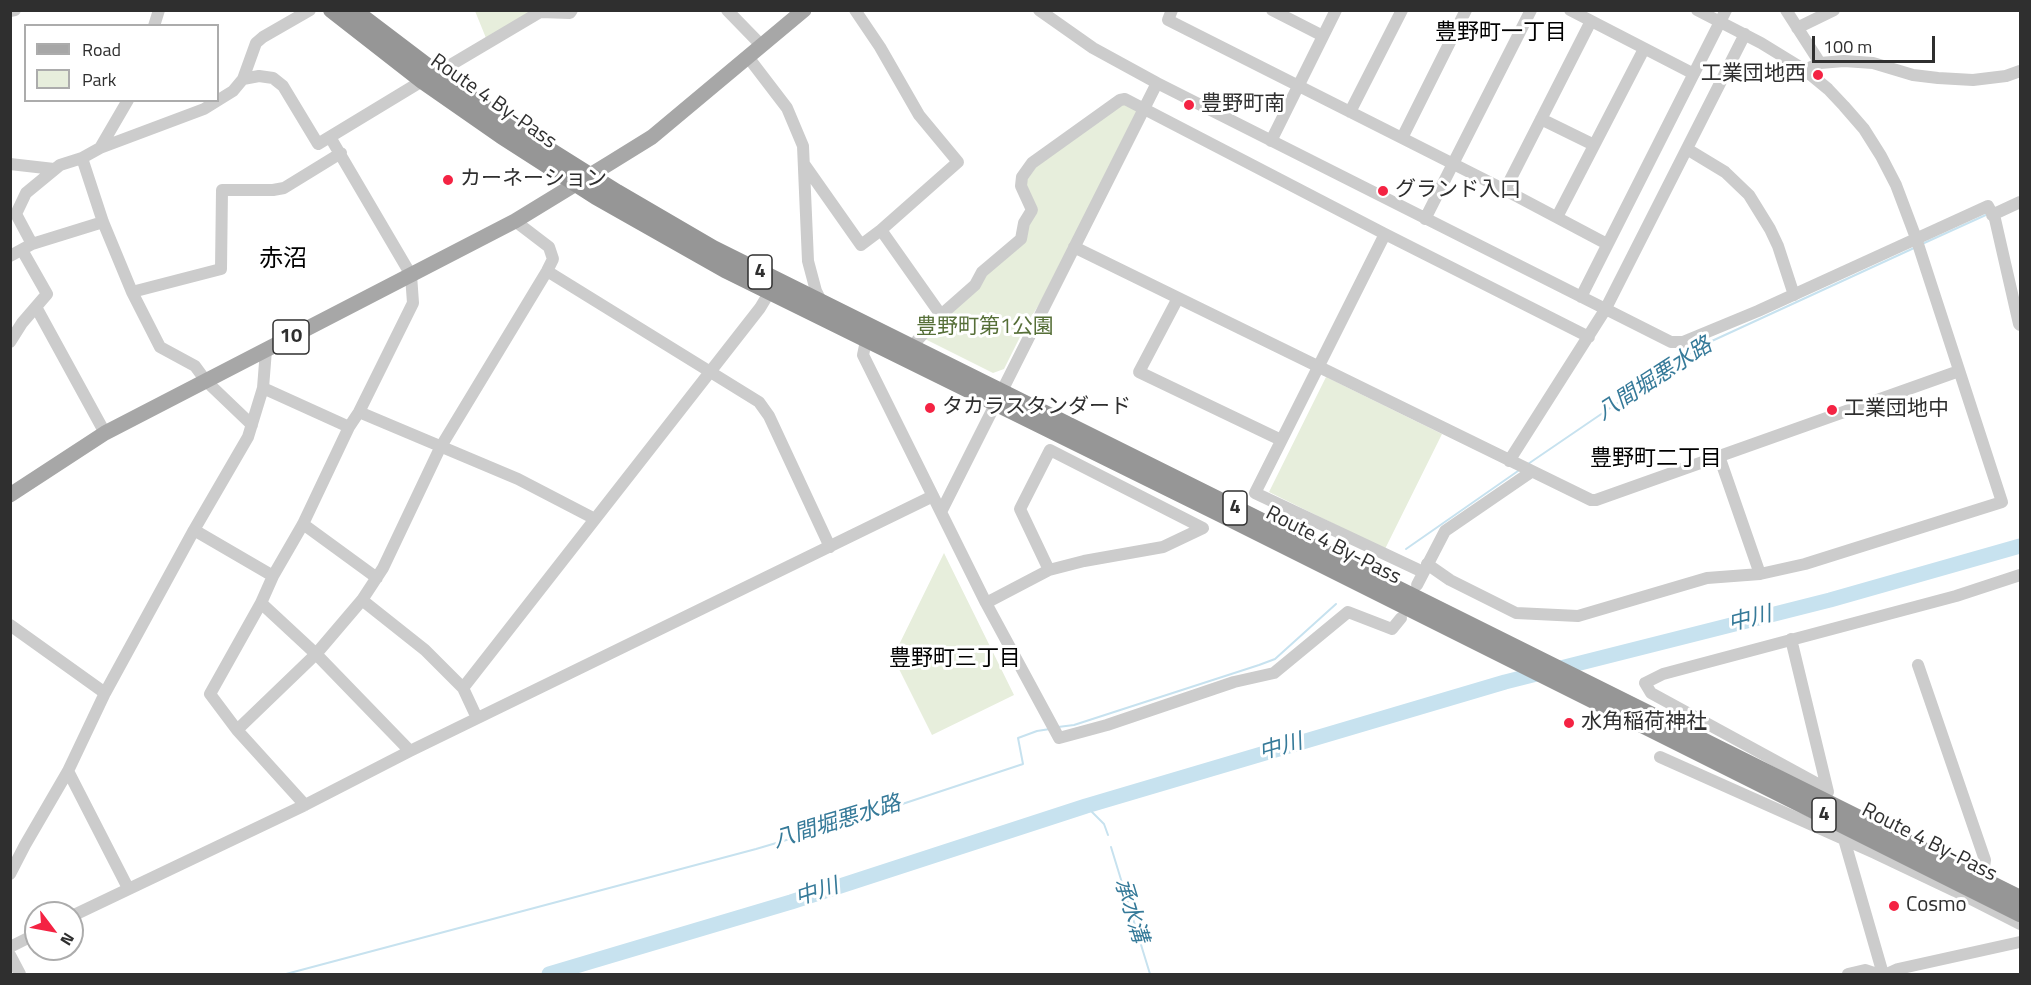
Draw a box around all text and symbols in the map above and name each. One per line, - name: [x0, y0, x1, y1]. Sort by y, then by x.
- district label: 豊野町一丁目: [1435, 21, 1567, 47]
- legend: [24, 24, 219, 102]
- scale bar: [1815, 24, 1938, 62]
- text: 100 m: [1823, 33, 1872, 60]
- text: Road: [82, 36, 121, 63]
- street label: Route 4 By-Pass: [425, 49, 561, 155]
- place label: 工業団地西: [1701, 62, 1806, 88]
- text: Park: [82, 66, 116, 93]
- marker: 工業団地西: [1811, 68, 1825, 82]
- place label: 豊野町南: [1201, 92, 1285, 118]
- marker: 豊野町南: [1182, 98, 1196, 112]
- place label: カーネーション: [460, 167, 607, 193]
- marker: カーネーション: [441, 173, 455, 187]
- place label: グランド入口: [1395, 178, 1521, 204]
- marker: グランド入口: [1376, 184, 1390, 198]
- district label: 赤沼: [259, 246, 307, 274]
- road number: 4: [748, 255, 772, 289]
- park label: 豊野町第1公園: [916, 315, 1054, 341]
- road number: 10: [273, 320, 309, 354]
- water label: 八間堀悪水路: [1592, 333, 1718, 427]
- place label: タカラスタンダード: [942, 395, 1131, 421]
- place label: 工業団地中: [1844, 397, 1949, 423]
- marker: タカラスタンダード: [923, 401, 937, 415]
- marker: 工業団地中: [1825, 403, 1839, 417]
- district label: 豊野町二丁目: [1590, 447, 1722, 473]
- road number: 4: [1223, 491, 1247, 525]
- street label: Route 4 By-Pass: [1261, 501, 1405, 591]
- water label: 中川: [1725, 602, 1775, 638]
- district label: 豊野町三丁目: [889, 647, 1021, 673]
- place label: 水角稲荷神社: [1581, 710, 1707, 736]
- marker: 水角稲荷神社: [1562, 716, 1576, 730]
- water label: 中川: [1256, 729, 1306, 767]
- water label: 八間堀悪水路: [770, 791, 904, 855]
- road number: 4: [1812, 798, 1836, 832]
- street label: Route 4 By-Pass: [1857, 798, 2001, 888]
- water label: 中川: [792, 874, 842, 912]
- water label: 承水溝: [1108, 876, 1152, 946]
- place label: Cosmo: [1906, 893, 1967, 919]
- marker: Cosmo: [1887, 899, 1901, 913]
- north arrow: [24, 901, 84, 961]
- text: N: [54, 928, 81, 951]

